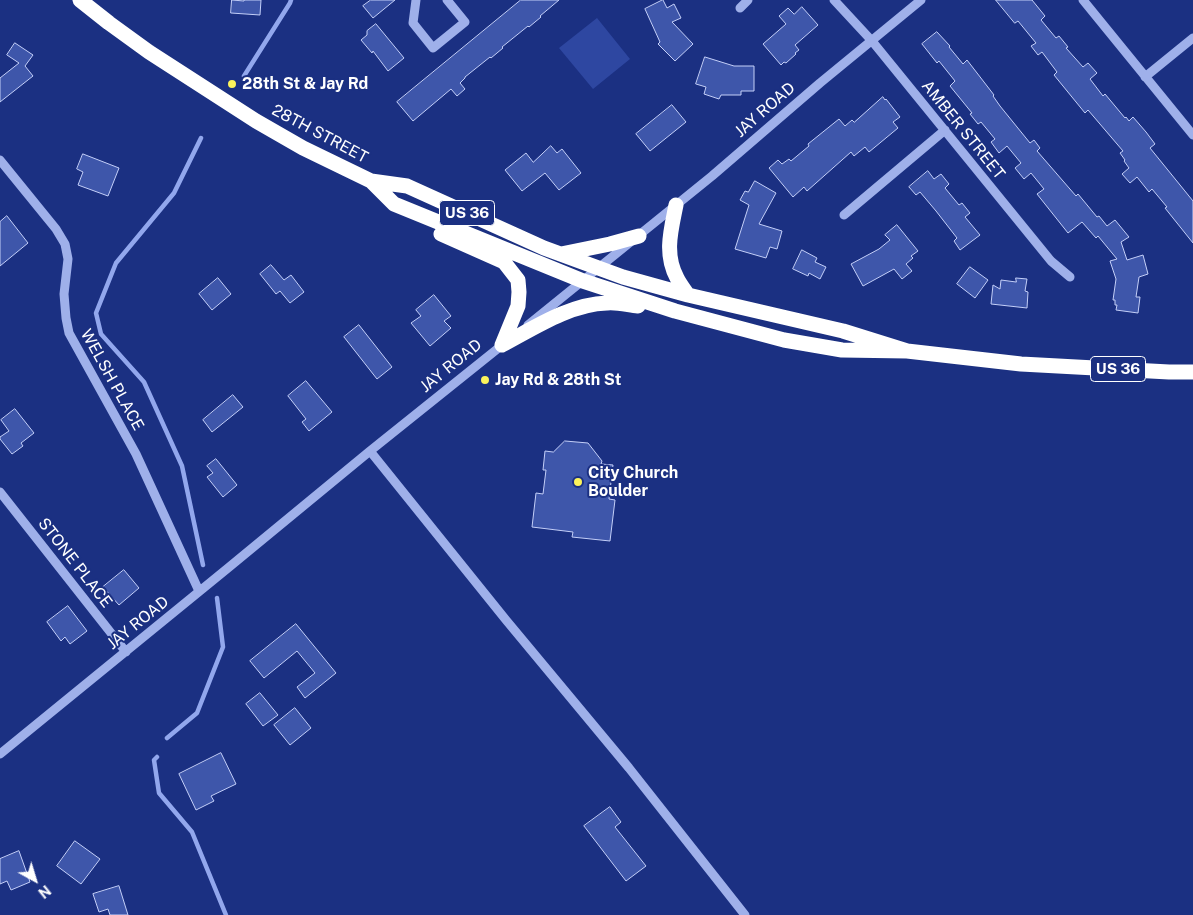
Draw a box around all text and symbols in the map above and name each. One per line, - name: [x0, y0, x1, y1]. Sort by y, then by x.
- place label: 28th St & Jay Rd: [242, 74, 368, 94]
- street label: AMBER STREET: [917, 77, 1009, 183]
- marker: 28th St & Jay Rd: [226, 78, 238, 90]
- street label: JAY ROAD: [731, 79, 799, 141]
- street label: 28TH STREET: [269, 101, 371, 167]
- road number: US 36: [440, 200, 494, 226]
- street label: WELSH PLACE: [76, 326, 148, 434]
- street label: JAY ROAD: [416, 335, 486, 397]
- road number: US 36: [1090, 356, 1146, 382]
- place label: Jay Rd & 28th St: [495, 370, 621, 390]
- marker: Jay Rd & 28th St: [479, 374, 491, 386]
- place label: City Church Boulder: [588, 463, 678, 501]
- marker: City Church Boulder: [572, 476, 584, 488]
- street label: STONE PLACE: [34, 514, 116, 612]
- street label: JAY ROAD: [103, 592, 173, 654]
- north arrow: [10, 855, 60, 905]
- text: N: [35, 882, 54, 901]

